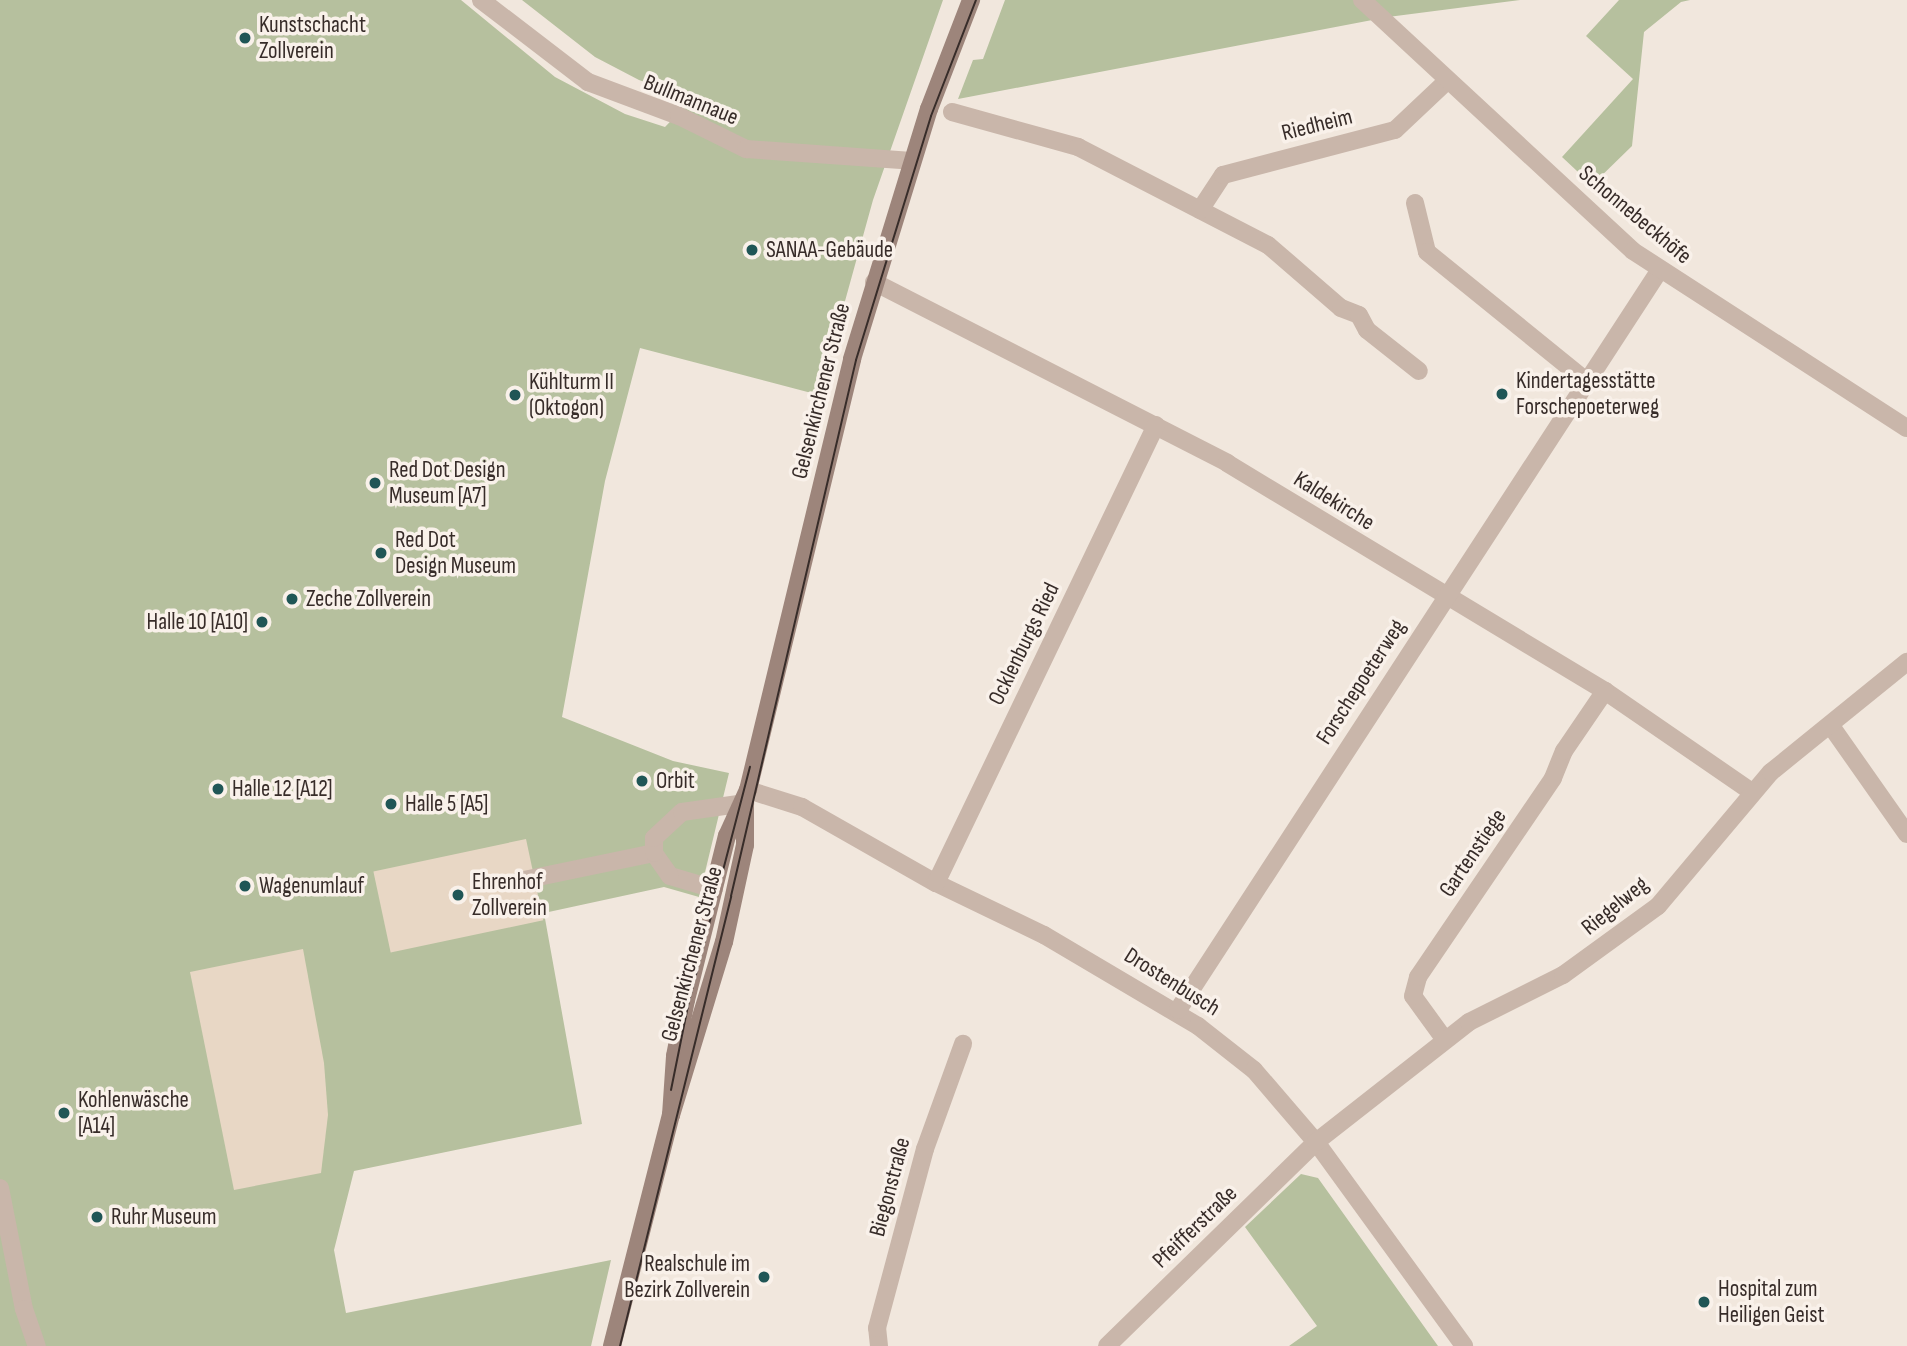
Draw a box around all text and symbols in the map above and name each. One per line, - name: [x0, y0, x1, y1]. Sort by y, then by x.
- place label: Kunstschacht Zollverein: [259, 11, 366, 65]
- marker: Kunstschacht Zollverein: [237, 30, 253, 46]
- street label: Bullmannaue: [640, 69, 742, 131]
- street label: Riedheim: [1279, 103, 1355, 147]
- street label: Schonnebeckhöfe: [1573, 160, 1697, 270]
- place label: SANAA-Gebäude: [766, 236, 893, 264]
- marker: SANAA-Gebäude: [744, 242, 760, 258]
- street label: Gelsenkirchener Straße: [786, 300, 856, 482]
- place label: Kindertagesstätte Forschepoeterweg: [1516, 367, 1659, 421]
- place label: Kühlturm II (Oktogon): [529, 368, 614, 422]
- marker: Kindertagesstätte Forschepoeterweg: [1494, 386, 1510, 402]
- marker: Kühlturm II (Oktogon): [507, 387, 523, 403]
- place label: Red Dot Design Museum [A7]: [389, 456, 505, 510]
- street label: Kaldekirche: [1289, 465, 1379, 537]
- marker: Red Dot Design Museum [A7]: [367, 475, 383, 491]
- place label: Red Dot Design Museum: [395, 526, 516, 580]
- marker: Red Dot Design Museum: [373, 545, 389, 561]
- street label: Ocklenburgs Ried: [983, 578, 1065, 710]
- place label: Zeche Zollverein: [306, 585, 431, 613]
- marker: Zeche Zollverein: [284, 591, 300, 607]
- place label: Halle 10 [A10]: [146, 608, 248, 636]
- marker: Halle 10 [A10]: [254, 614, 270, 630]
- street label: Forschepoeterweg: [1310, 614, 1412, 750]
- place label: Orbit: [656, 767, 695, 795]
- marker: Orbit: [634, 773, 650, 789]
- place label: Halle 12 [A12]: [232, 775, 332, 803]
- marker: Halle 12 [A12]: [210, 781, 226, 797]
- place label: Halle 5 [A5]: [405, 790, 488, 818]
- marker: Halle 5 [A5]: [383, 796, 399, 812]
- street label: Gartenstiege: [1434, 804, 1512, 902]
- street label: Gelsenkirchener Straße: [655, 863, 729, 1045]
- place label: Ehrenhof Zollverein: [472, 868, 547, 922]
- street label: Riegelweg: [1576, 871, 1654, 941]
- place label: Wagenumlauf: [259, 872, 364, 900]
- marker: Wagenumlauf: [237, 878, 253, 894]
- marker: Ehrenhof Zollverein: [450, 887, 466, 903]
- street label: Drostenbusch: [1119, 942, 1225, 1022]
- place label: Kohlenwäsche [A14]: [78, 1086, 189, 1140]
- marker: Kohlenwäsche [A14]: [56, 1105, 72, 1121]
- street label: Biegonstraße: [864, 1134, 916, 1240]
- street label: Pfeifferstraße: [1147, 1180, 1243, 1274]
- place label: Ruhr Museum: [111, 1203, 217, 1231]
- marker: Ruhr Museum: [89, 1209, 105, 1225]
- place label: Realschule im Bezirk Zollverein: [624, 1250, 750, 1304]
- marker: Realschule im Bezirk Zollverein: [756, 1269, 772, 1285]
- place label: Hospital zum Heiligen Geist: [1718, 1275, 1824, 1329]
- marker: Hospital zum Heiligen Geist: [1696, 1294, 1712, 1310]

